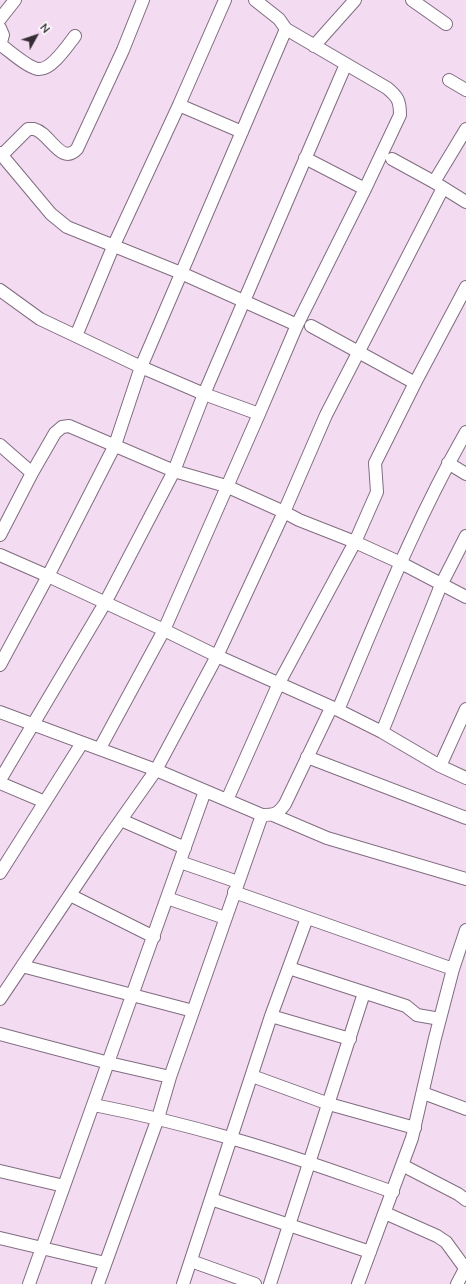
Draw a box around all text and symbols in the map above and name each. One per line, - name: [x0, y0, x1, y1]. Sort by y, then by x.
- north arrow: [16, 16, 56, 56]
- text: N: [37, 21, 53, 36]

